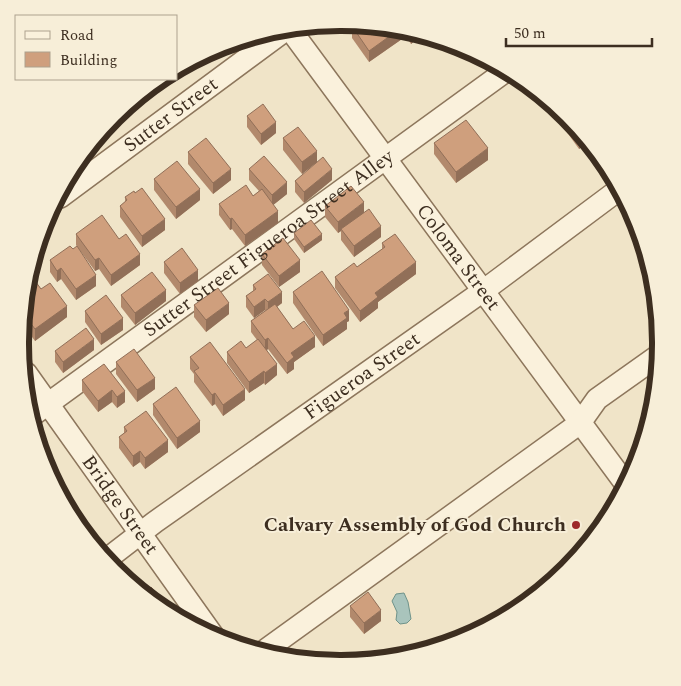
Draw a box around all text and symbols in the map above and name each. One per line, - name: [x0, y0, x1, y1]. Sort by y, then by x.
- legend: [15, 15, 178, 80]
- scale bar: [506, 15, 652, 47]
- text: 50 m: [514, 22, 546, 45]
- text: Road: [60, 24, 94, 47]
- text: Building: [60, 49, 117, 72]
- street label: Sutter Street: [117, 70, 224, 160]
- street label: Sutter Street Figueroa Street Alley: [137, 141, 401, 345]
- street label: Coloma Street: [409, 197, 508, 317]
- street label: Figueroa Street: [298, 325, 427, 428]
- street label: Bridge Street: [74, 449, 166, 561]
- place label: Calvary Assembly of God Church: [264, 510, 566, 540]
- marker: Calvary Assembly of God Church: [570, 519, 582, 531]

